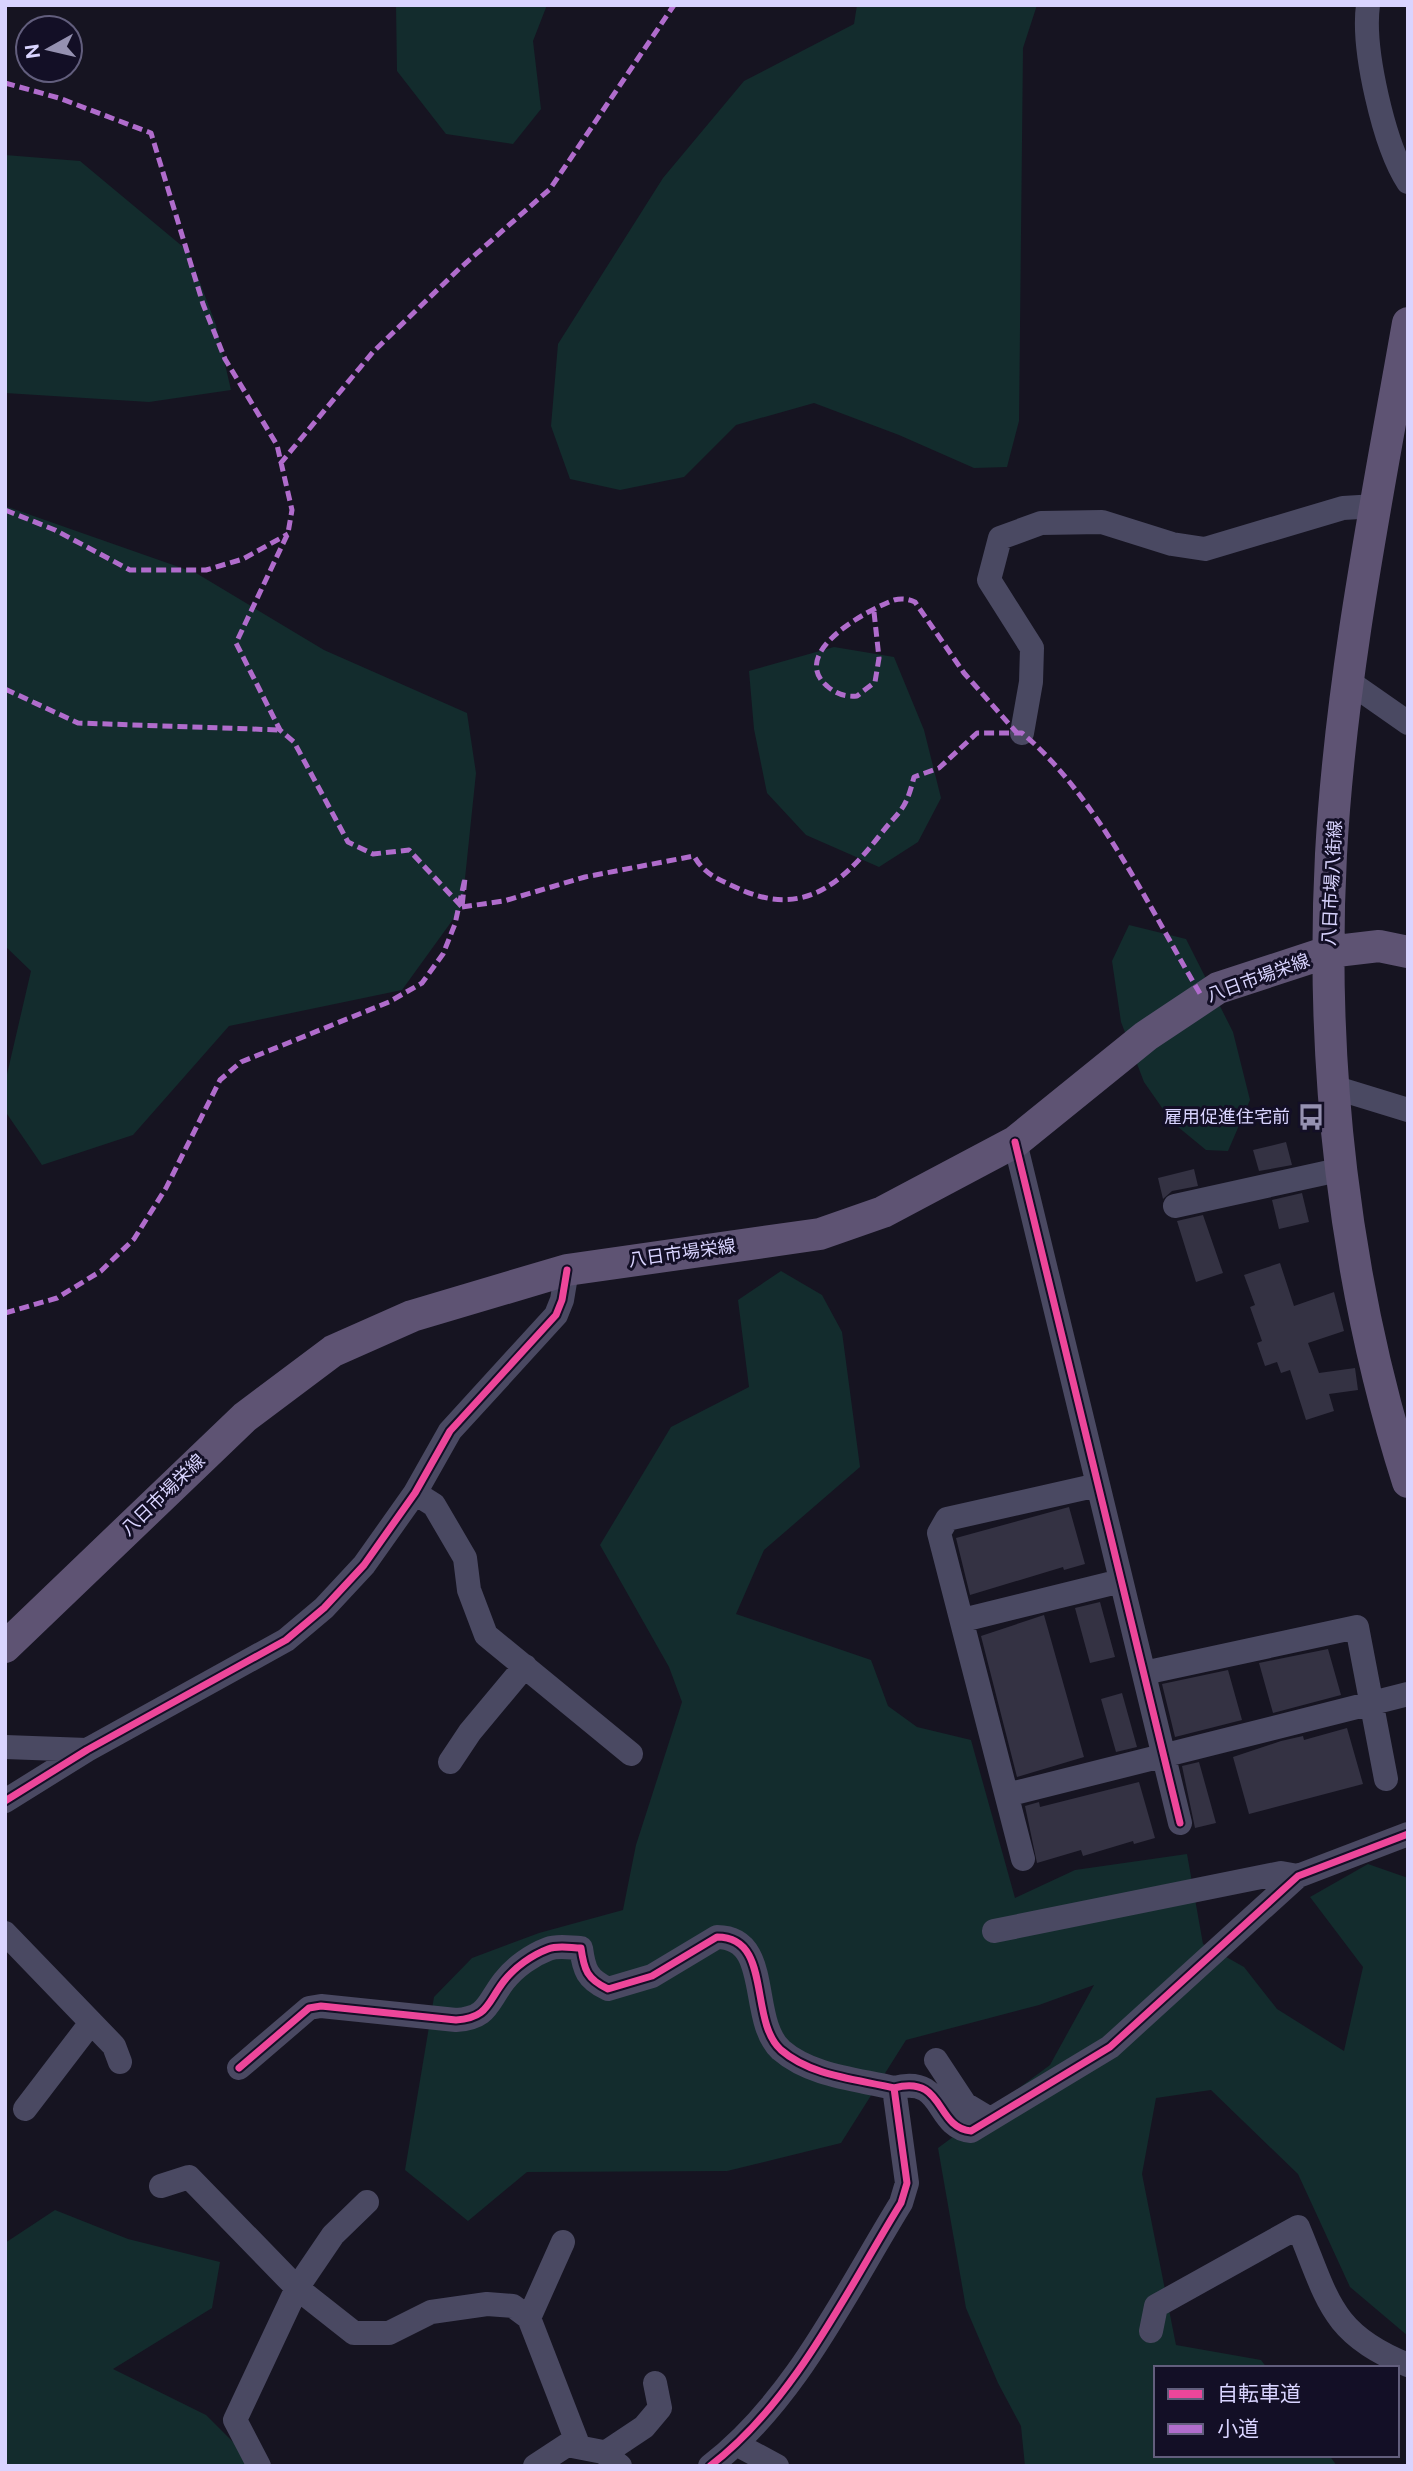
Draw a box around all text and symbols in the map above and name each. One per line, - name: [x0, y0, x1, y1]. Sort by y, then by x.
- north arrow: [14, 14, 84, 84]
- text: N: [20, 42, 44, 60]
- street label: 八日市場八街線: [1318, 820, 1345, 946]
- street label: 八日市場栄線: [1203, 949, 1312, 1006]
- bus stop icon: 雇用促進住宅前: [1296, 1102, 1326, 1132]
- place label: 雇用促進住宅前: [1164, 1106, 1290, 1127]
- street label: 八日市場栄線: [627, 1235, 737, 1270]
- street label: 八日市場栄線: [117, 1450, 209, 1540]
- legend: [1154, 2366, 1399, 2457]
- text: 自転車道: [1217, 2381, 1301, 2406]
- text: 小道: [1217, 2416, 1259, 2441]

